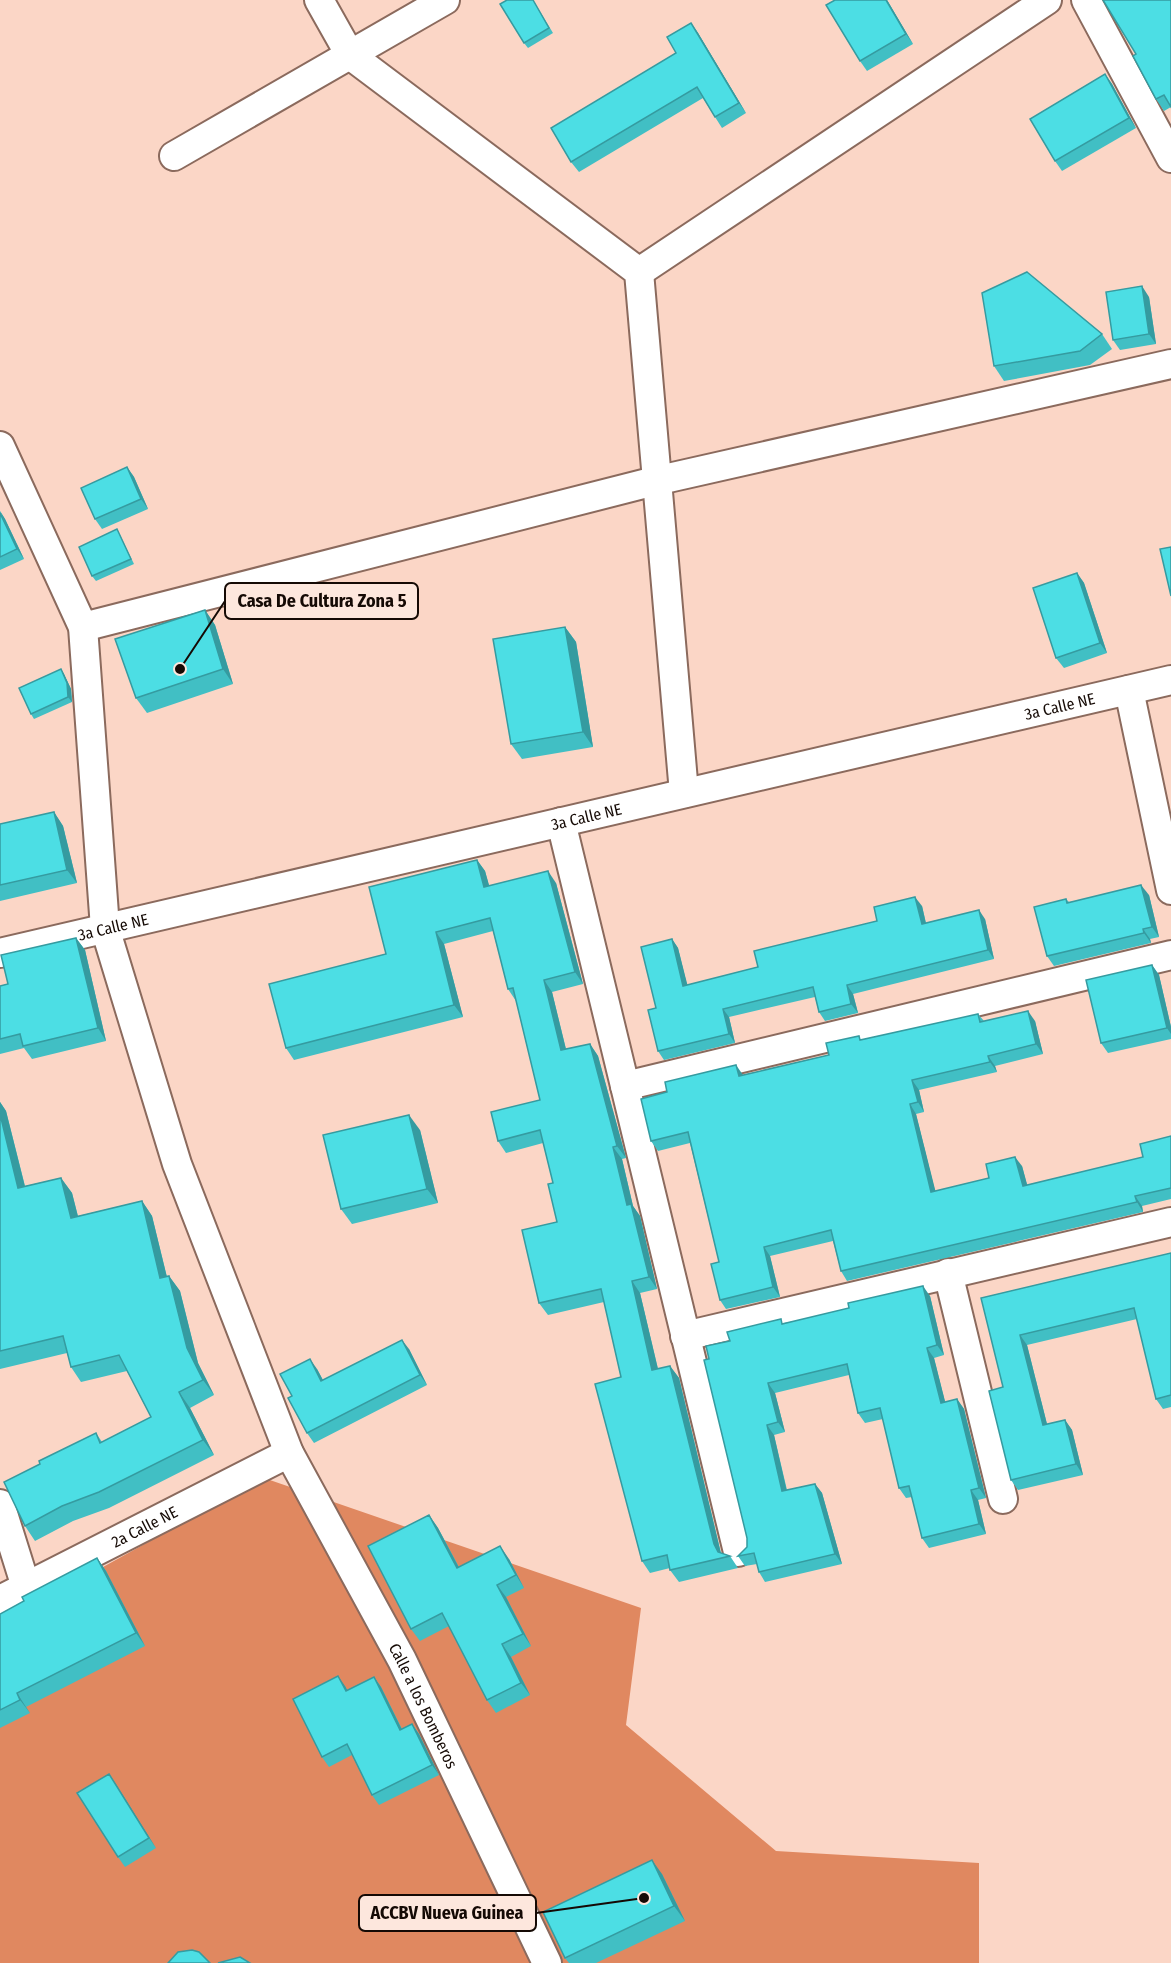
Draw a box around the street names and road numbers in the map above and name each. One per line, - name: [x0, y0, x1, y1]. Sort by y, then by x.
- street label: 3a Calle NE: [1022, 689, 1097, 723]
- street label: 3a Calle NE: [549, 799, 623, 834]
- street label: 3a Calle NE: [76, 909, 150, 944]
- street label: 2a Calle NE: [108, 1502, 181, 1551]
- street label: Calle a los Bomberos: [385, 1640, 462, 1772]

